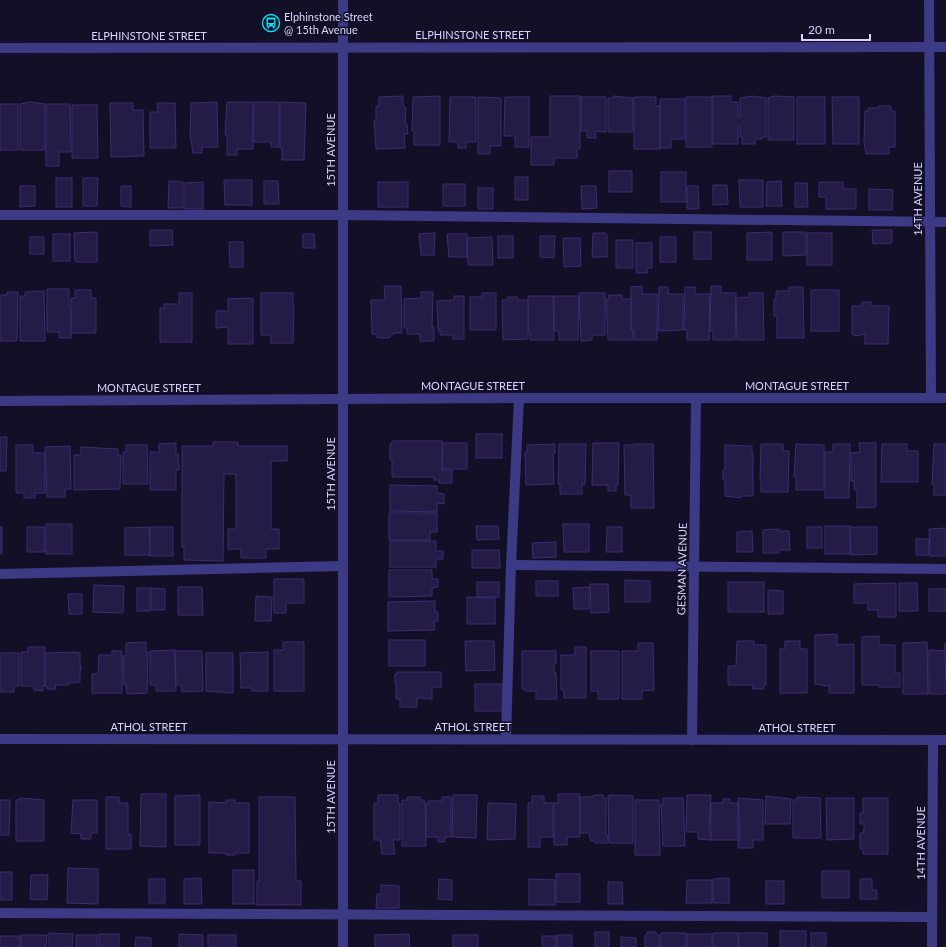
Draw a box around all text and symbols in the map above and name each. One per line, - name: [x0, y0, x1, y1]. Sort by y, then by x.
- place label: Elphinstone Street @ 15th Avenue: [284, 10, 373, 36]
- bus stop icon: Elphinstone Street @ 15th Avenue: [261, 13, 281, 33]
- scale bar: [802, 16, 870, 42]
- text: 20 m: [808, 22, 835, 37]
- street label: ELPHINSTONE STREET: [415, 28, 531, 41]
- street label: ELPHINSTONE STREET: [91, 29, 207, 42]
- street label: 15TH AVENUE: [324, 113, 337, 187]
- street label: 14TH AVENUE: [911, 162, 924, 236]
- street label: MONTAGUE STREET: [421, 379, 526, 392]
- street label: MONTAGUE STREET: [745, 379, 850, 392]
- street label: MONTAGUE STREET: [97, 381, 202, 394]
- street label: 15TH AVENUE: [324, 437, 337, 511]
- street label: GESMAN AVENUE: [674, 523, 689, 615]
- street label: ATHOL STREET: [110, 720, 188, 733]
- street label: ATHOL STREET: [434, 720, 512, 733]
- street label: ATHOL STREET: [758, 721, 836, 734]
- street label: 15TH AVENUE: [324, 760, 337, 834]
- street label: 14TH AVENUE: [914, 806, 927, 880]

